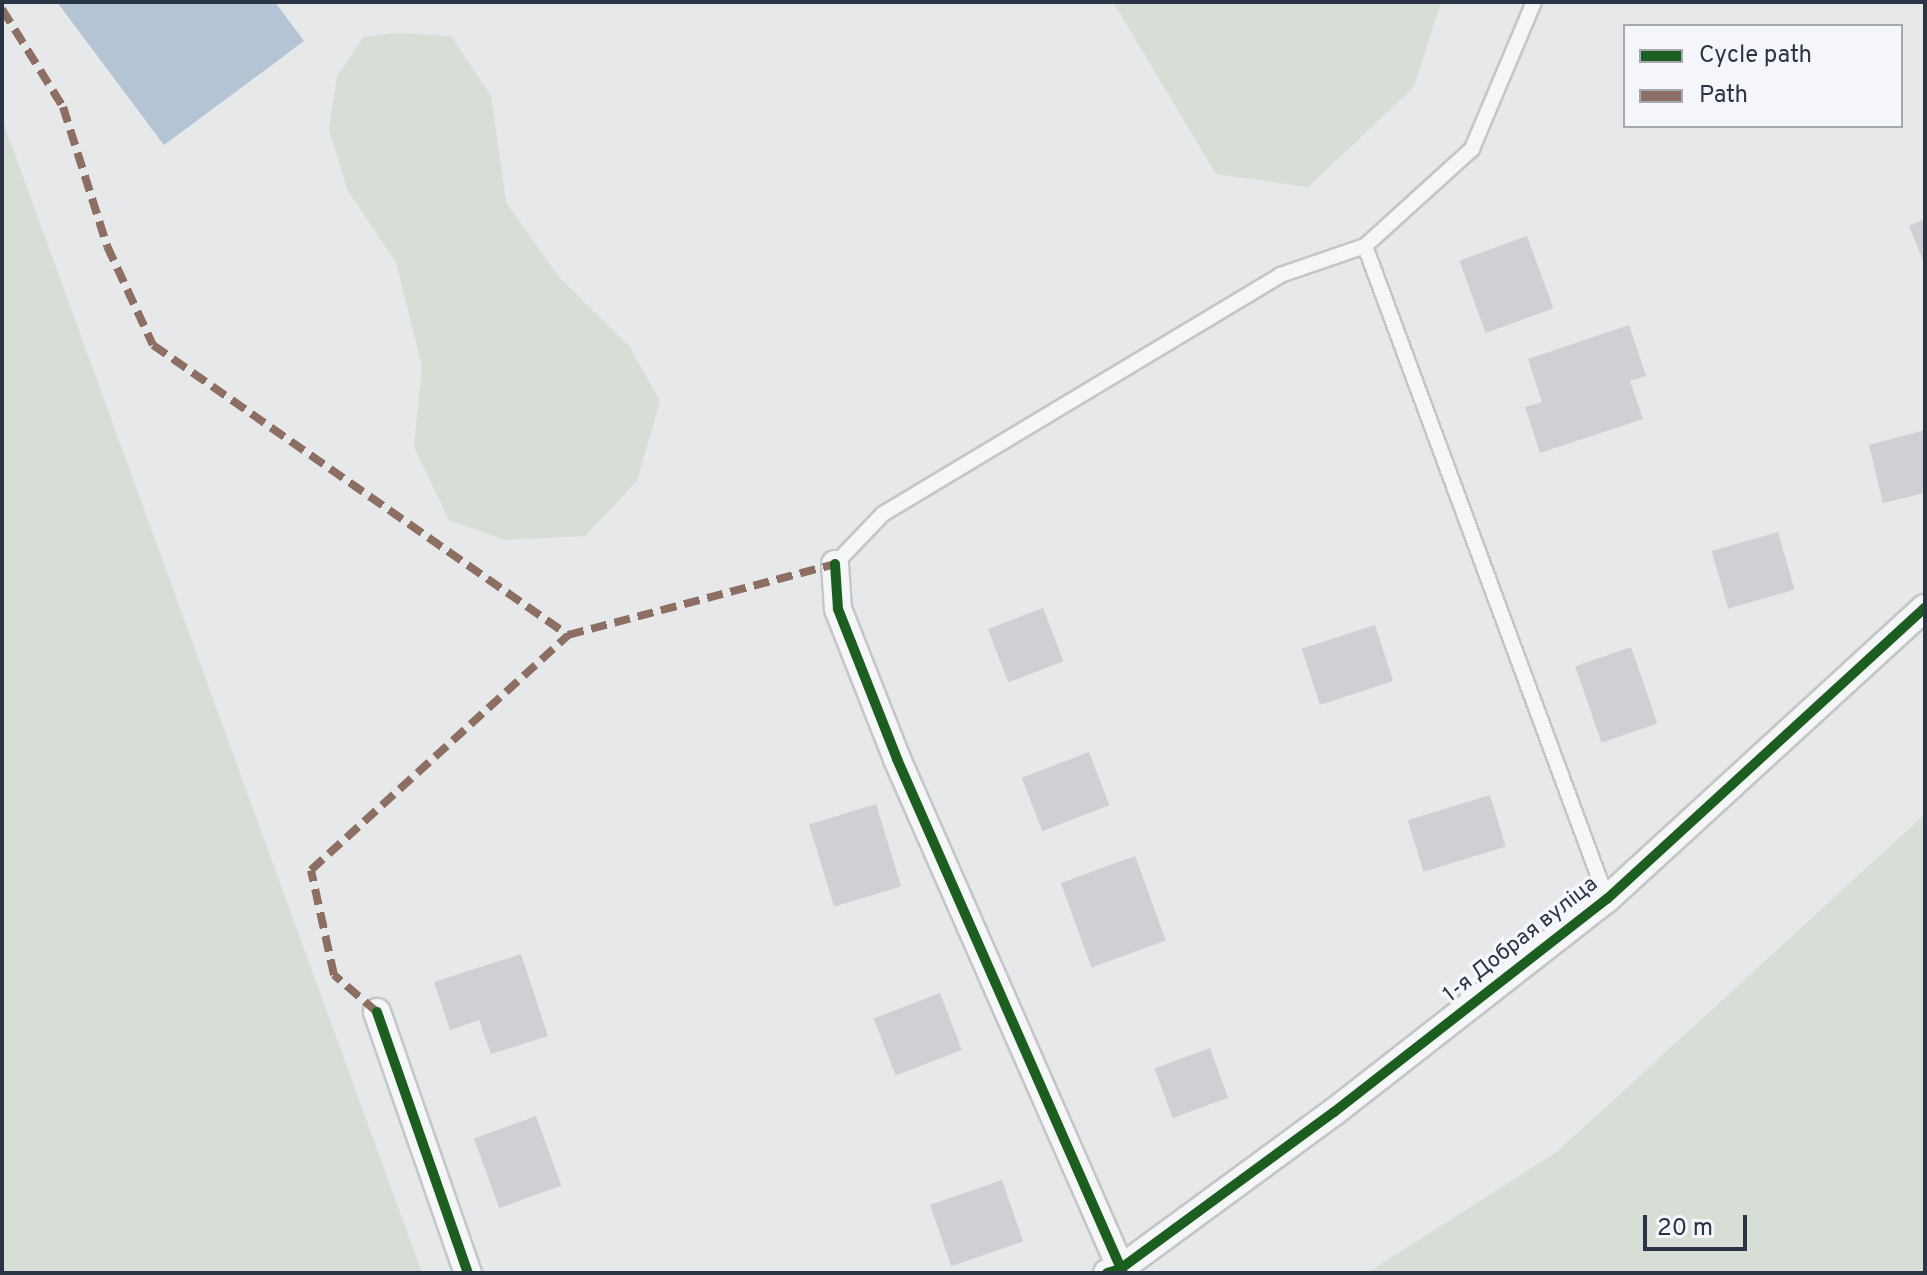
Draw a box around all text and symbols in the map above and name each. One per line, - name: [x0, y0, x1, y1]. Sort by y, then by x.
- legend: [1623, 24, 1903, 128]
- text: Cycle path: [1699, 41, 1812, 71]
- text: Path: [1699, 81, 1748, 111]
- street label: 1-я Добрая вуліца: [1439, 872, 1603, 1008]
- scale bar: [1647, 1199, 1751, 1249]
- text: 20 m: [1657, 1214, 1713, 1244]

